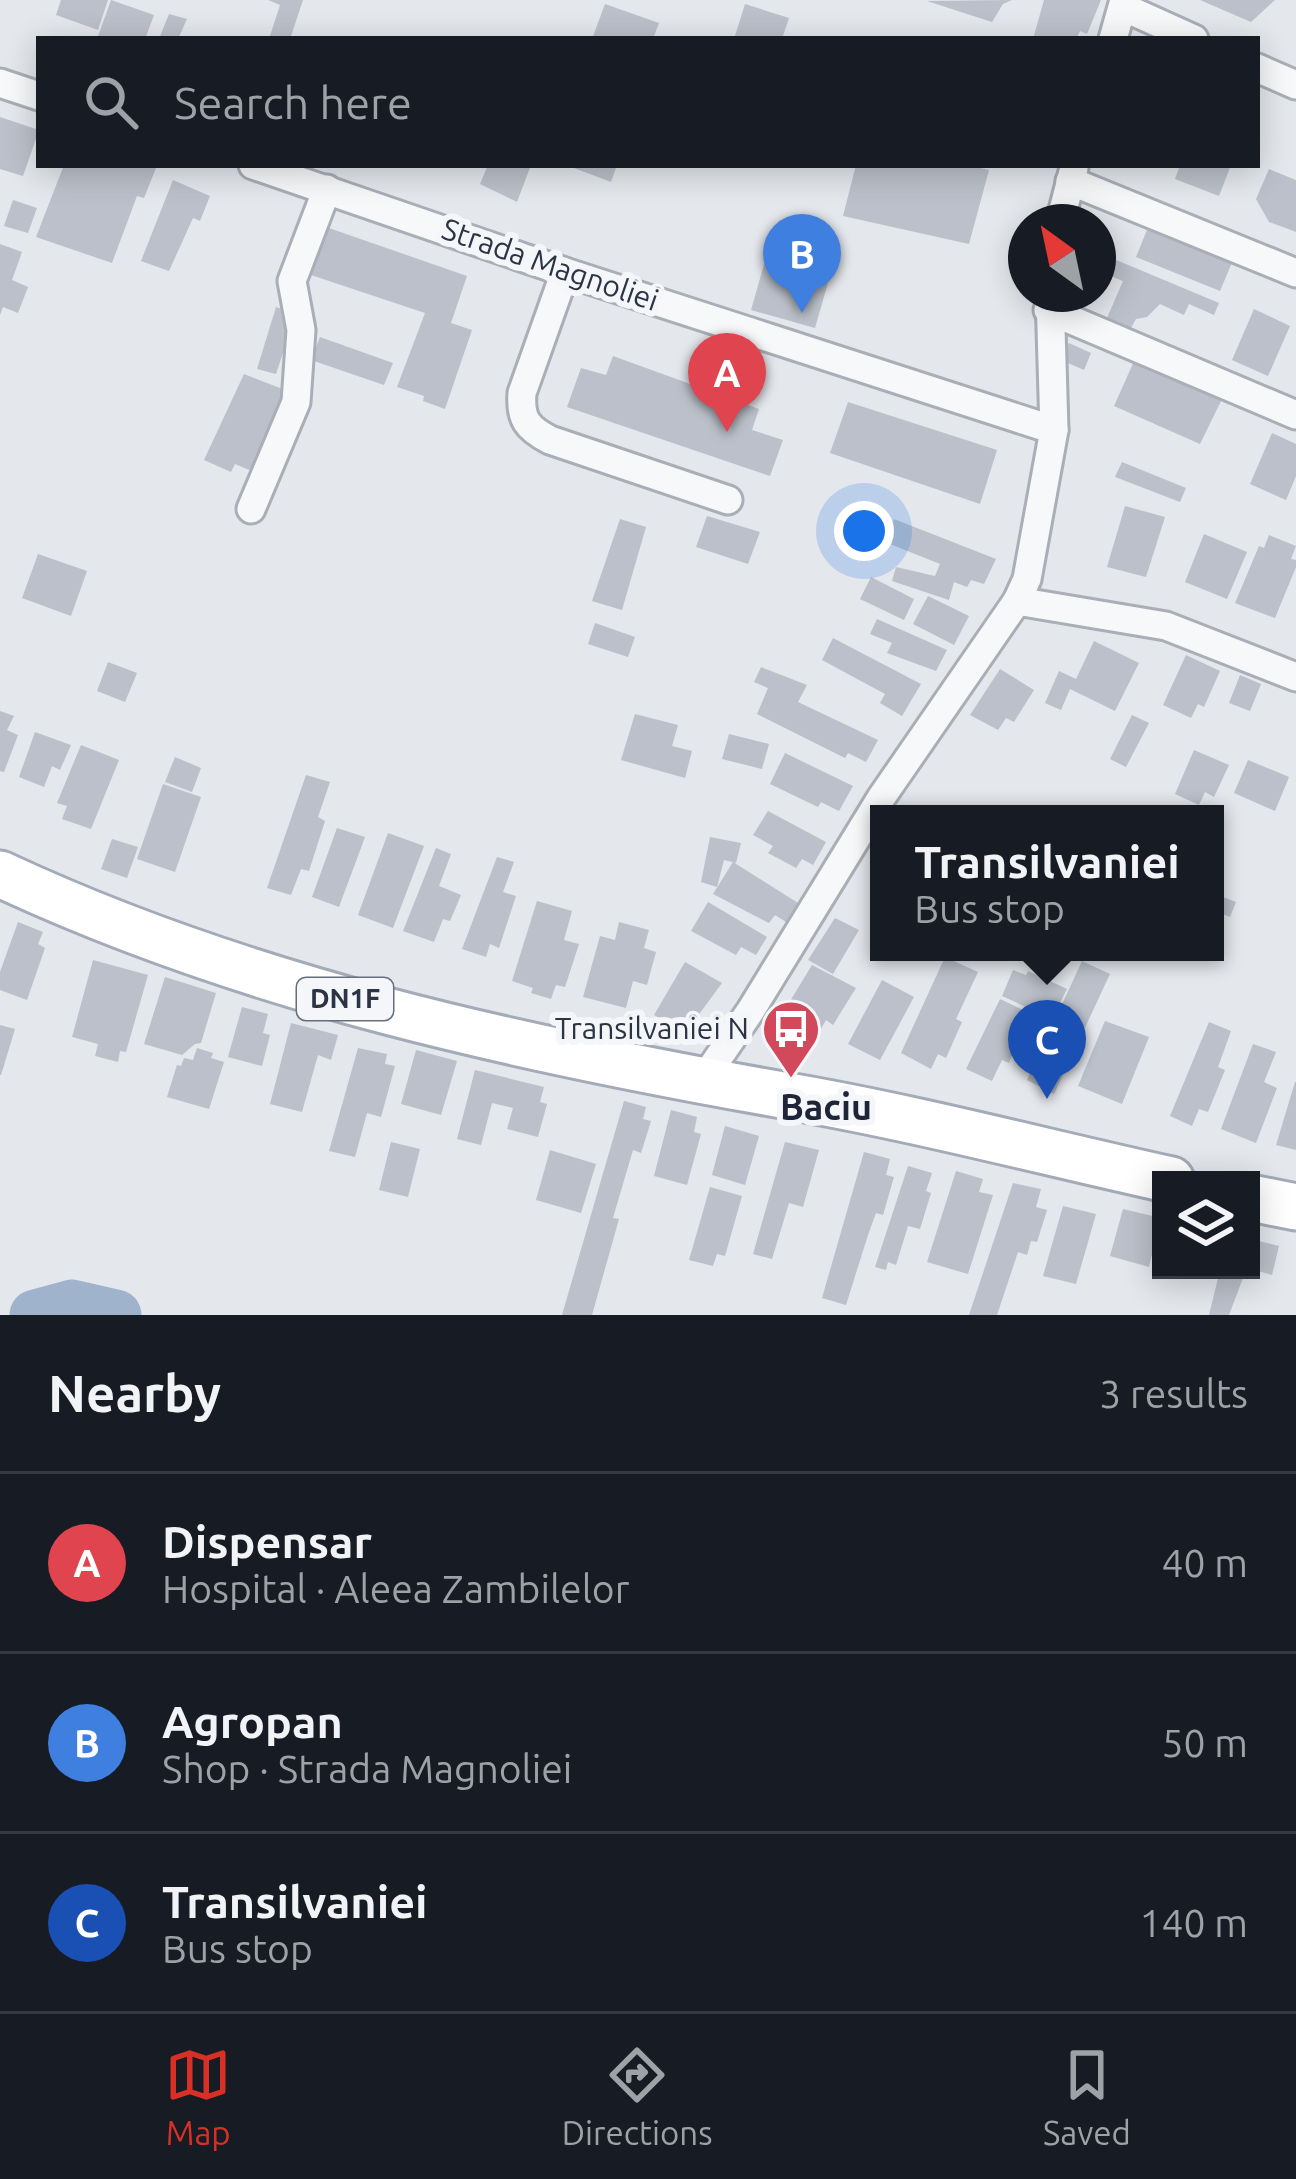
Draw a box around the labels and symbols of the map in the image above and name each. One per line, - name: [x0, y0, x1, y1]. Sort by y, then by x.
- north arrow: [1008, 204, 1116, 312]
- street label: Strada Magnoliei: [438, 211, 663, 317]
- pin: B: [763, 214, 841, 313]
- pin: A: [688, 333, 766, 432]
- your location: [834, 501, 894, 561]
- road number: DN1F: [297, 978, 393, 1020]
- bus stop icon: Transilvaniei N: [760, 998, 822, 1080]
- pin: C: [1008, 1000, 1086, 1099]
- place label: Transilvaniei N: [555, 1011, 749, 1045]
- district label: Baciu: [780, 1086, 872, 1127]

